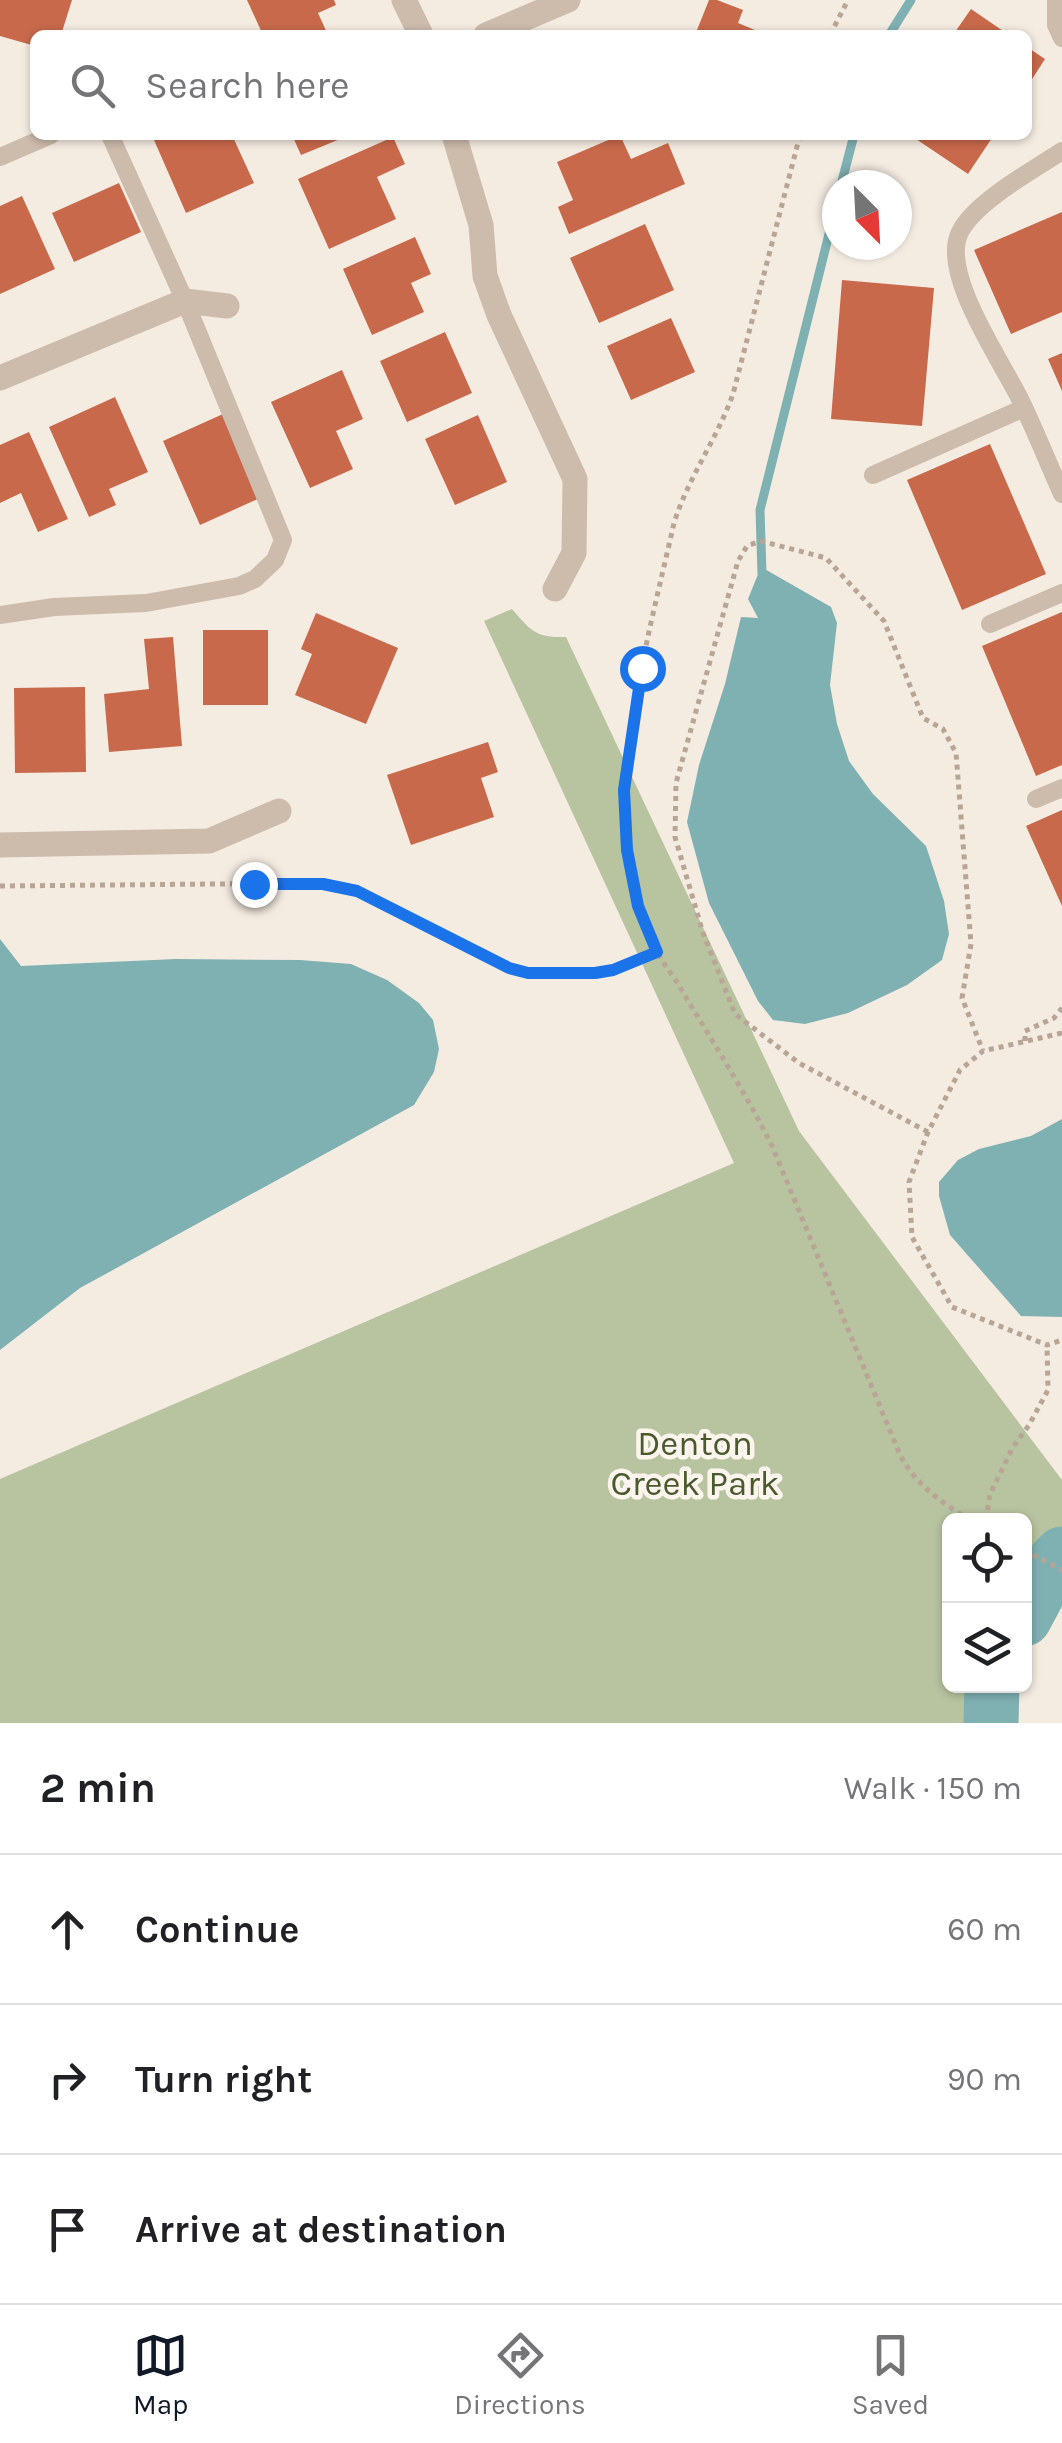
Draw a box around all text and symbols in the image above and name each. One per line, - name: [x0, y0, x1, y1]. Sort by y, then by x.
- search box: [30, 30, 1032, 140]
- icon: search: [65, 58, 120, 113]
- text: Search here: [145, 63, 349, 108]
- north arrow: [822, 170, 912, 260]
- route start: [620, 646, 666, 692]
- route end: [232, 862, 278, 908]
- park label: Denton Creek Park: [610, 1423, 780, 1504]
- map controls: [942, 1513, 1032, 1693]
- button: locate: [942, 1513, 1032, 1603]
- button: layers: [942, 1603, 1032, 1693]
- text: 2 min: [40, 1763, 156, 1813]
- text: Walk · 150 m: [844, 1770, 1022, 1807]
- icon: ahead: [40, 1902, 95, 1957]
- text: Continue: [135, 1907, 299, 1952]
- text: 60 m: [947, 1911, 1022, 1948]
- icon: right: [40, 2052, 95, 2107]
- text: Turn right: [135, 2057, 312, 2102]
- text: 90 m: [947, 2061, 1022, 2098]
- icon: arrive: [40, 2202, 95, 2257]
- text: Arrive at destination: [135, 2207, 507, 2252]
- tab: Map: [133, 2328, 188, 2421]
- tab: Directions: [454, 2328, 586, 2421]
- tab: Saved: [852, 2328, 929, 2421]

